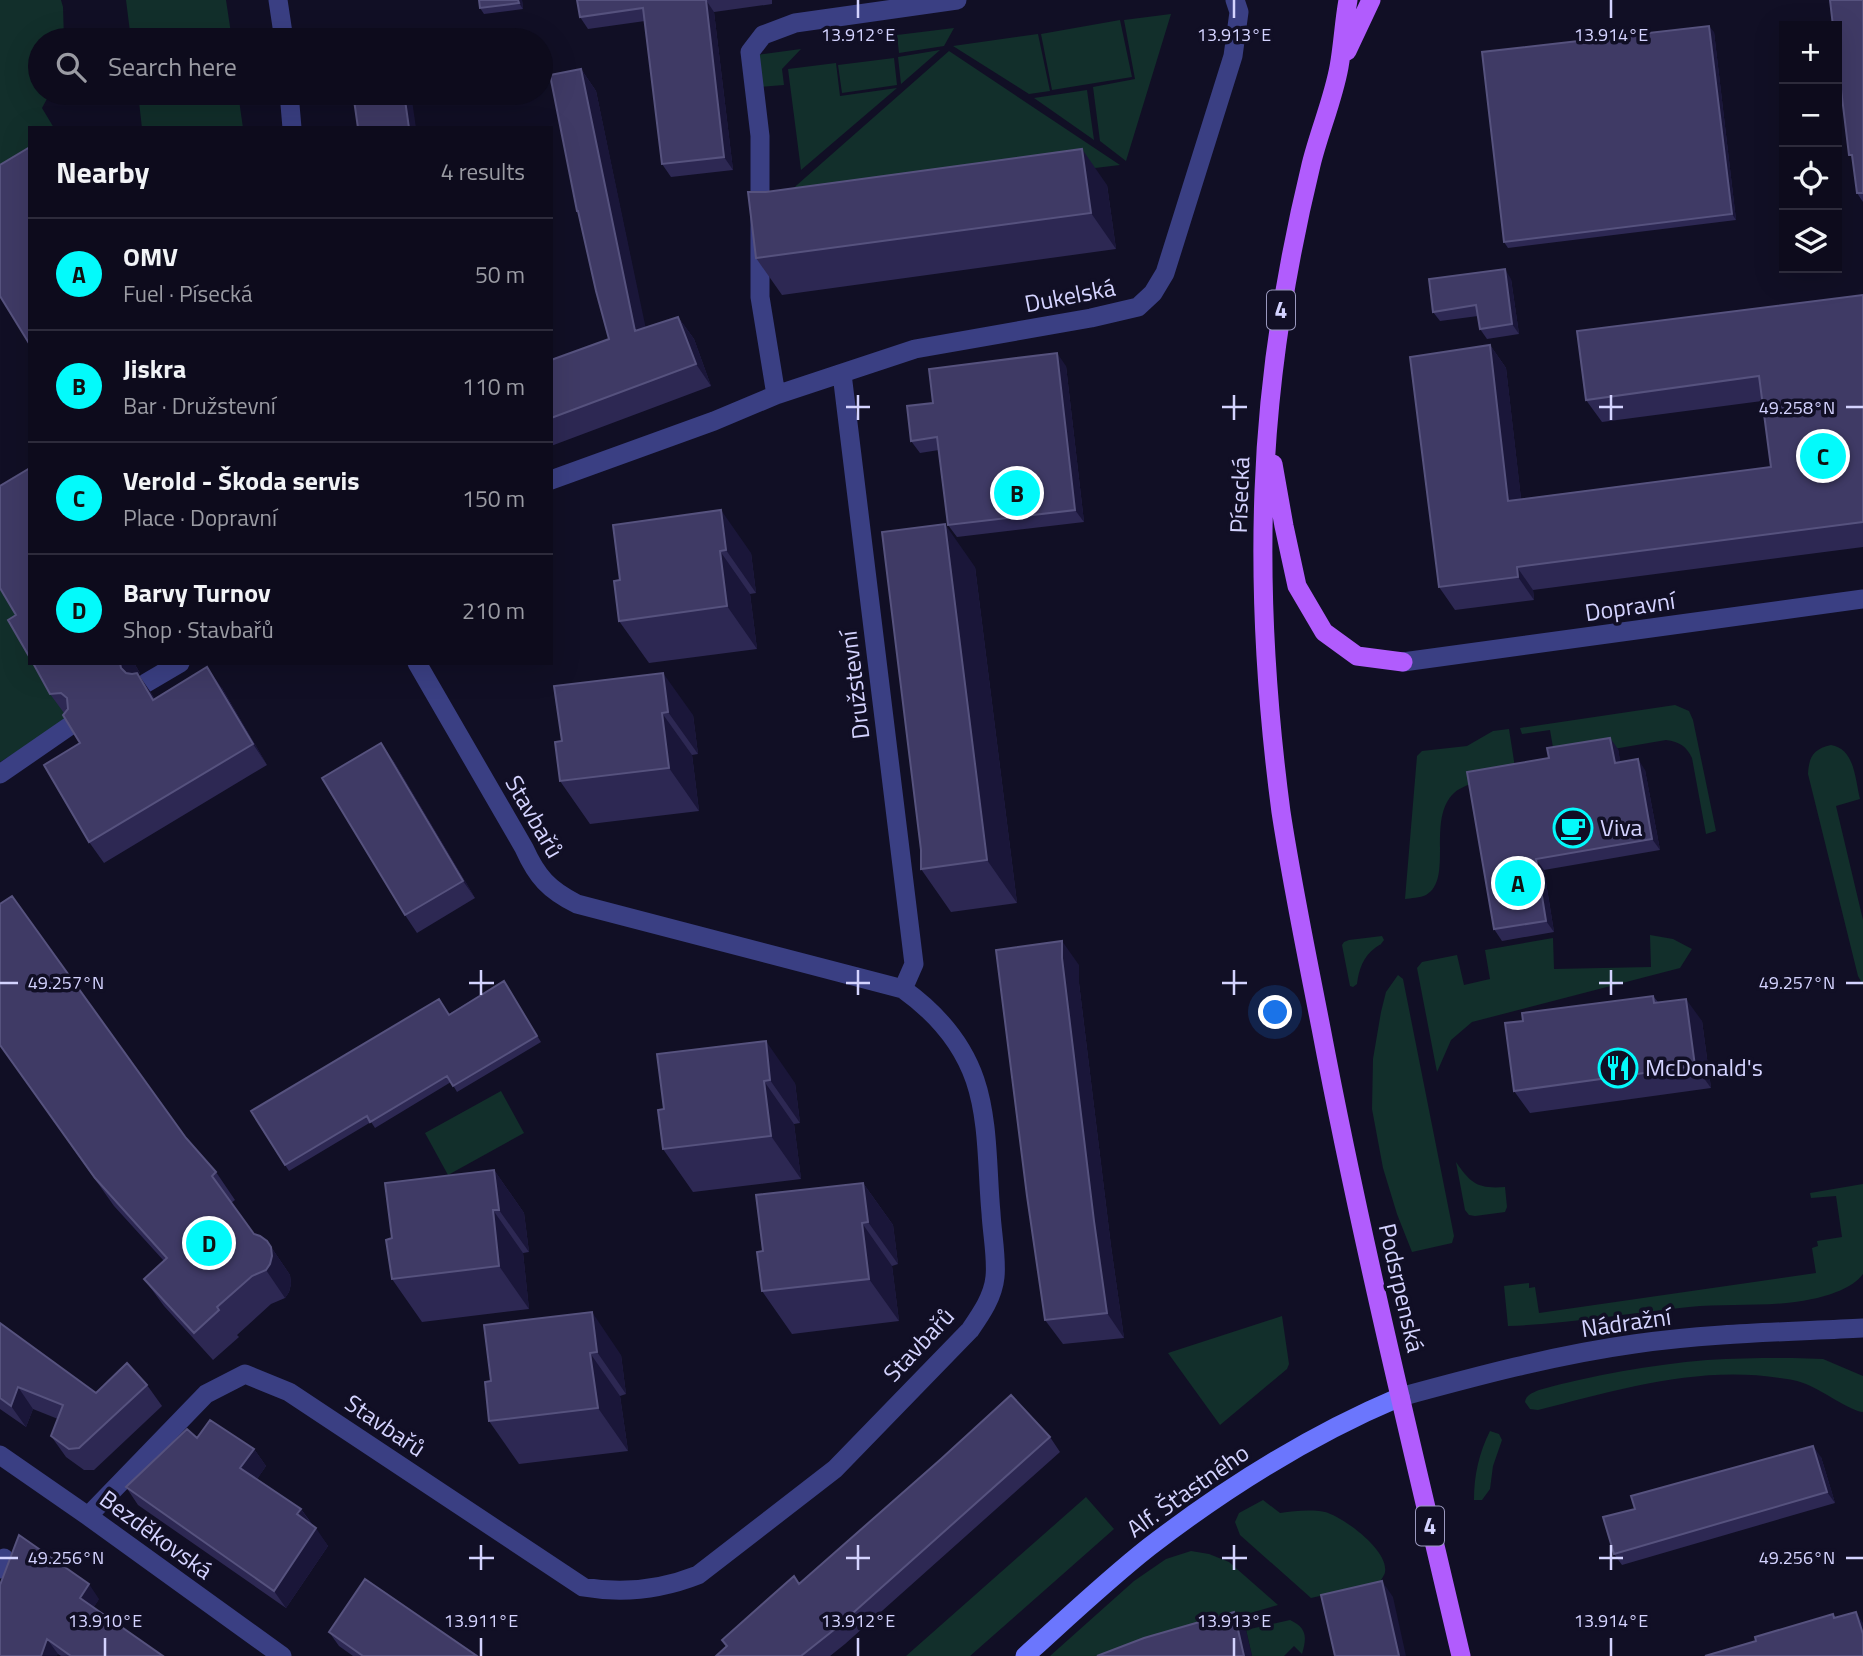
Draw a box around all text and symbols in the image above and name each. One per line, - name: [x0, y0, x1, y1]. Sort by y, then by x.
- text: 13.912°E: [821, 21, 895, 48]
- text: 13.913°E: [1197, 21, 1271, 48]
- text: 13.914°E: [1574, 21, 1648, 48]
- map controls: [1779, 21, 1842, 273]
- button: +: [1779, 21, 1842, 84]
- search box: [28, 28, 553, 105]
- text: Search here: [108, 47, 237, 86]
- icon: search: [52, 48, 90, 86]
- button: −: [1779, 84, 1842, 147]
- button: locate: [1779, 147, 1842, 210]
- text: Nearby: [56, 149, 149, 195]
- text: 4 results: [441, 154, 525, 189]
- button: layers: [1779, 210, 1842, 273]
- text: OMV: [123, 237, 178, 276]
- text: A: [72, 257, 86, 292]
- text: 50 m: [475, 257, 525, 292]
- street label: Dukelská: [1021, 269, 1118, 321]
- text: Fuel · Písecká: [123, 276, 252, 311]
- road number: 4: [1267, 290, 1295, 330]
- text: Jiskra: [123, 349, 186, 388]
- text: B: [72, 369, 86, 404]
- text: 110 m: [462, 369, 525, 404]
- text: Bar · Družstevní: [123, 388, 276, 423]
- text: 49.258°N: [1759, 394, 1835, 421]
- pin: C: [1800, 430, 1846, 482]
- street label: Písecká: [1220, 456, 1258, 534]
- text: Verold - Škoda servis: [123, 461, 360, 500]
- pin: B: [994, 467, 1040, 519]
- text: C: [73, 481, 85, 516]
- text: 150 m: [462, 481, 525, 516]
- text: Place · Dopravní: [123, 500, 277, 535]
- text: Barvy Turnov: [123, 573, 271, 612]
- street label: Dopravní: [1582, 582, 1679, 630]
- text: D: [72, 593, 86, 628]
- text: 210 m: [462, 593, 525, 628]
- text: Shop · Stavbařů: [123, 612, 274, 647]
- street label: Družstevní: [829, 627, 878, 741]
- street label: Stavbařů: [497, 768, 573, 865]
- cafe icon: Viva: [1552, 807, 1594, 849]
- place label: Viva: [1600, 809, 1643, 845]
- pin: A: [1495, 857, 1541, 909]
- text: 49.257°N: [28, 969, 104, 996]
- text: 49.257°N: [1759, 969, 1835, 996]
- your location: [1258, 995, 1292, 1029]
- restaurant icon: McDonald's: [1597, 1047, 1639, 1089]
- place label: McDonald's: [1645, 1049, 1763, 1085]
- pin: D: [186, 1217, 232, 1269]
- street label: Podsrpenská: [1370, 1220, 1434, 1356]
- street label: Nádražní: [1579, 1298, 1675, 1346]
- street label: Stavbařů: [874, 1299, 962, 1390]
- street label: Stavbařů: [338, 1385, 433, 1465]
- street label: Alf. Šťastného: [1119, 1435, 1256, 1546]
- street label: Bezděkovská: [93, 1481, 221, 1588]
- road number: 4: [1416, 1506, 1444, 1546]
- text: 49.256°N: [28, 1544, 104, 1571]
- text: 49.256°N: [1759, 1544, 1835, 1571]
- text: 13.910°E: [68, 1607, 142, 1634]
- text: 13.911°E: [444, 1607, 518, 1634]
- text: 13.912°E: [821, 1607, 895, 1634]
- text: 13.913°E: [1197, 1607, 1271, 1634]
- text: 13.914°E: [1574, 1607, 1648, 1634]

